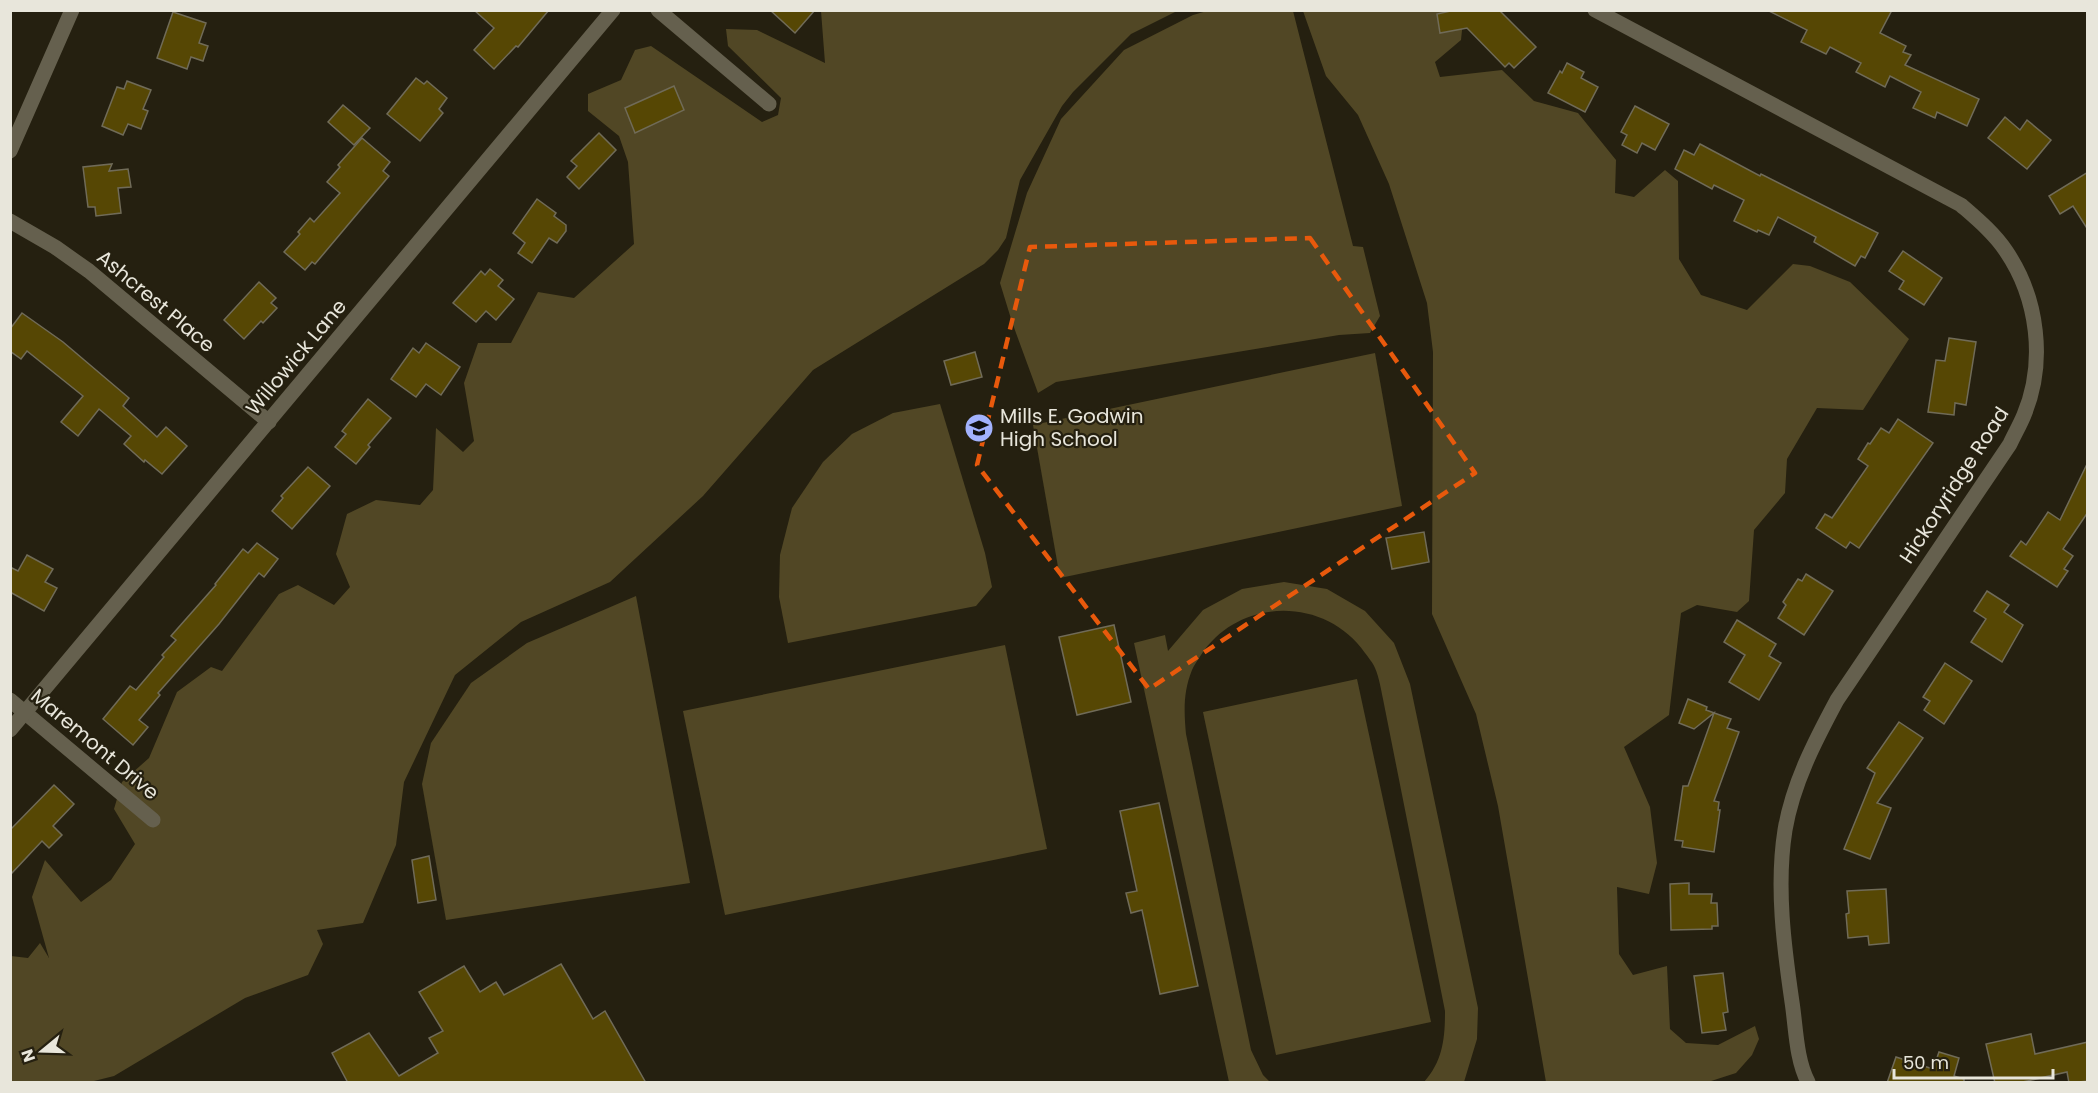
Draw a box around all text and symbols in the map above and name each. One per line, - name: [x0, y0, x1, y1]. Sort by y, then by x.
- street label: Ashcrest Place: [91, 243, 221, 359]
- street label: Willowick Lane: [239, 293, 353, 421]
- street label: Hickoryridge Road: [1893, 401, 2015, 569]
- place label: Mills E. Godwin High School: [1000, 402, 1144, 453]
- school or university icon: Mills E. Godwin High School: [963, 412, 995, 444]
- street label: Maremont Drive: [25, 682, 165, 806]
- north arrow: [12, 1021, 72, 1081]
- scale bar: [1894, 1042, 2053, 1080]
- text: N: [15, 1046, 41, 1065]
- text: 50 m: [1903, 1050, 1949, 1075]

